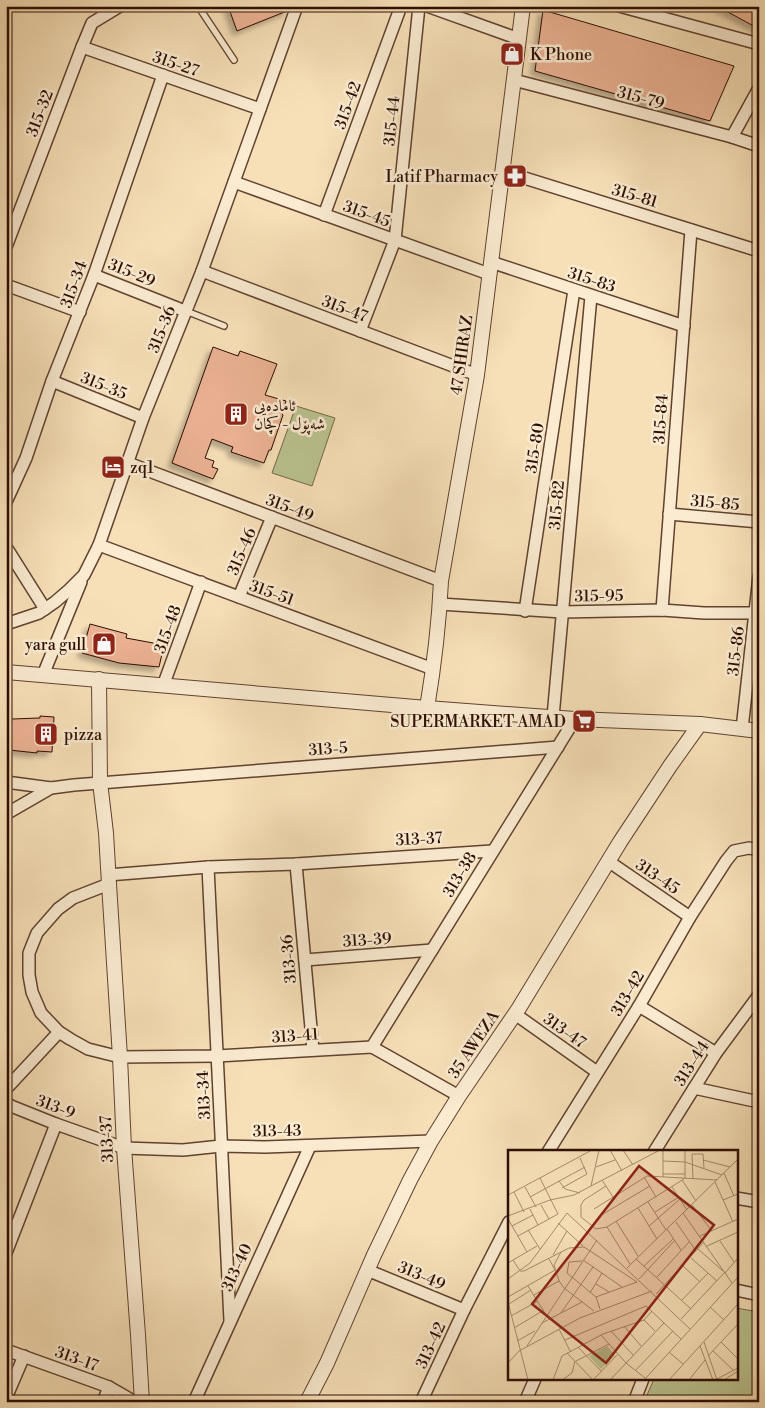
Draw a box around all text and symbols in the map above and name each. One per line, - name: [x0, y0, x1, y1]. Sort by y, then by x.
- shop icon: K Phone: [499, 41, 525, 67]
- place label: K Phone: [530, 45, 592, 65]
- street label: 315-27: [150, 47, 201, 81]
- street label: 315-42: [330, 79, 366, 132]
- street label: 315-79: [615, 82, 667, 114]
- street label: 315-32: [22, 87, 58, 140]
- street label: 315-44: [379, 95, 405, 147]
- pharmacy icon: Latif Pharmacy: [502, 163, 528, 189]
- place label: Latif Pharmacy: [386, 167, 498, 187]
- street label: 315-81: [609, 180, 660, 212]
- street label: 315-45: [340, 196, 393, 232]
- street label: 315-29: [105, 254, 159, 292]
- street label: 315-34: [56, 257, 92, 311]
- street label: 315-83: [565, 263, 618, 297]
- street label: 315-47: [319, 291, 370, 327]
- street label: 315-36: [143, 303, 180, 356]
- street label: 47 SHIRAZ: [446, 314, 477, 396]
- street label: 315-35: [78, 368, 130, 404]
- street label: 315-84: [649, 393, 673, 445]
- place label: ئامادەیی شەپۆل - کچان: [254, 396, 325, 435]
- building icon: ئامادەیی شەپۆل - کچان: [223, 401, 249, 427]
- street label: 315-80: [521, 421, 549, 475]
- hotel icon: zq1: [100, 454, 126, 480]
- place label: zq1: [130, 458, 154, 478]
- street label: 315-82: [545, 480, 569, 531]
- street label: 315-49: [263, 490, 317, 526]
- street label: 315-85: [690, 491, 740, 515]
- street label: 315-46: [223, 524, 261, 578]
- street label: 315-51: [247, 576, 297, 610]
- street label: 315-95: [574, 586, 624, 606]
- street label: 315-48: [150, 602, 186, 656]
- street label: 315-86: [723, 625, 749, 677]
- shop icon: yara gull: [91, 631, 117, 657]
- place label: yara gull: [24, 635, 86, 655]
- supermarket icon: SUPERMARKET AMAD: [571, 708, 597, 734]
- place label: SUPERMARKET AMAD: [390, 712, 566, 732]
- building icon: pizza: [33, 721, 59, 747]
- place label: pizza: [64, 725, 103, 745]
- street label: 313-5: [308, 738, 349, 760]
- street label: 313-37: [395, 828, 443, 850]
- street label: 313-38: [439, 848, 481, 901]
- street label: 313-45: [632, 855, 683, 899]
- street label: 313-39: [342, 928, 393, 952]
- street label: 313-36: [277, 933, 301, 984]
- street label: 313-42: [607, 967, 649, 1020]
- street label: 35 AWEZA: [444, 1006, 504, 1082]
- street label: 313-47: [539, 1009, 590, 1053]
- street label: 313-41: [271, 1024, 319, 1048]
- street label: 313-44: [670, 1037, 714, 1090]
- street label: 313-34: [193, 1069, 215, 1120]
- street label: 313-9: [33, 1090, 78, 1124]
- street label: 313-37: [96, 1115, 118, 1163]
- street label: 313-43: [252, 1121, 302, 1141]
- inset map: [508, 1150, 738, 1380]
- street label: 313-40: [217, 1240, 257, 1295]
- street label: 313-49: [395, 1257, 449, 1295]
- street label: 313-42: [411, 1319, 450, 1372]
- street label: 313-17: [52, 1342, 101, 1376]

